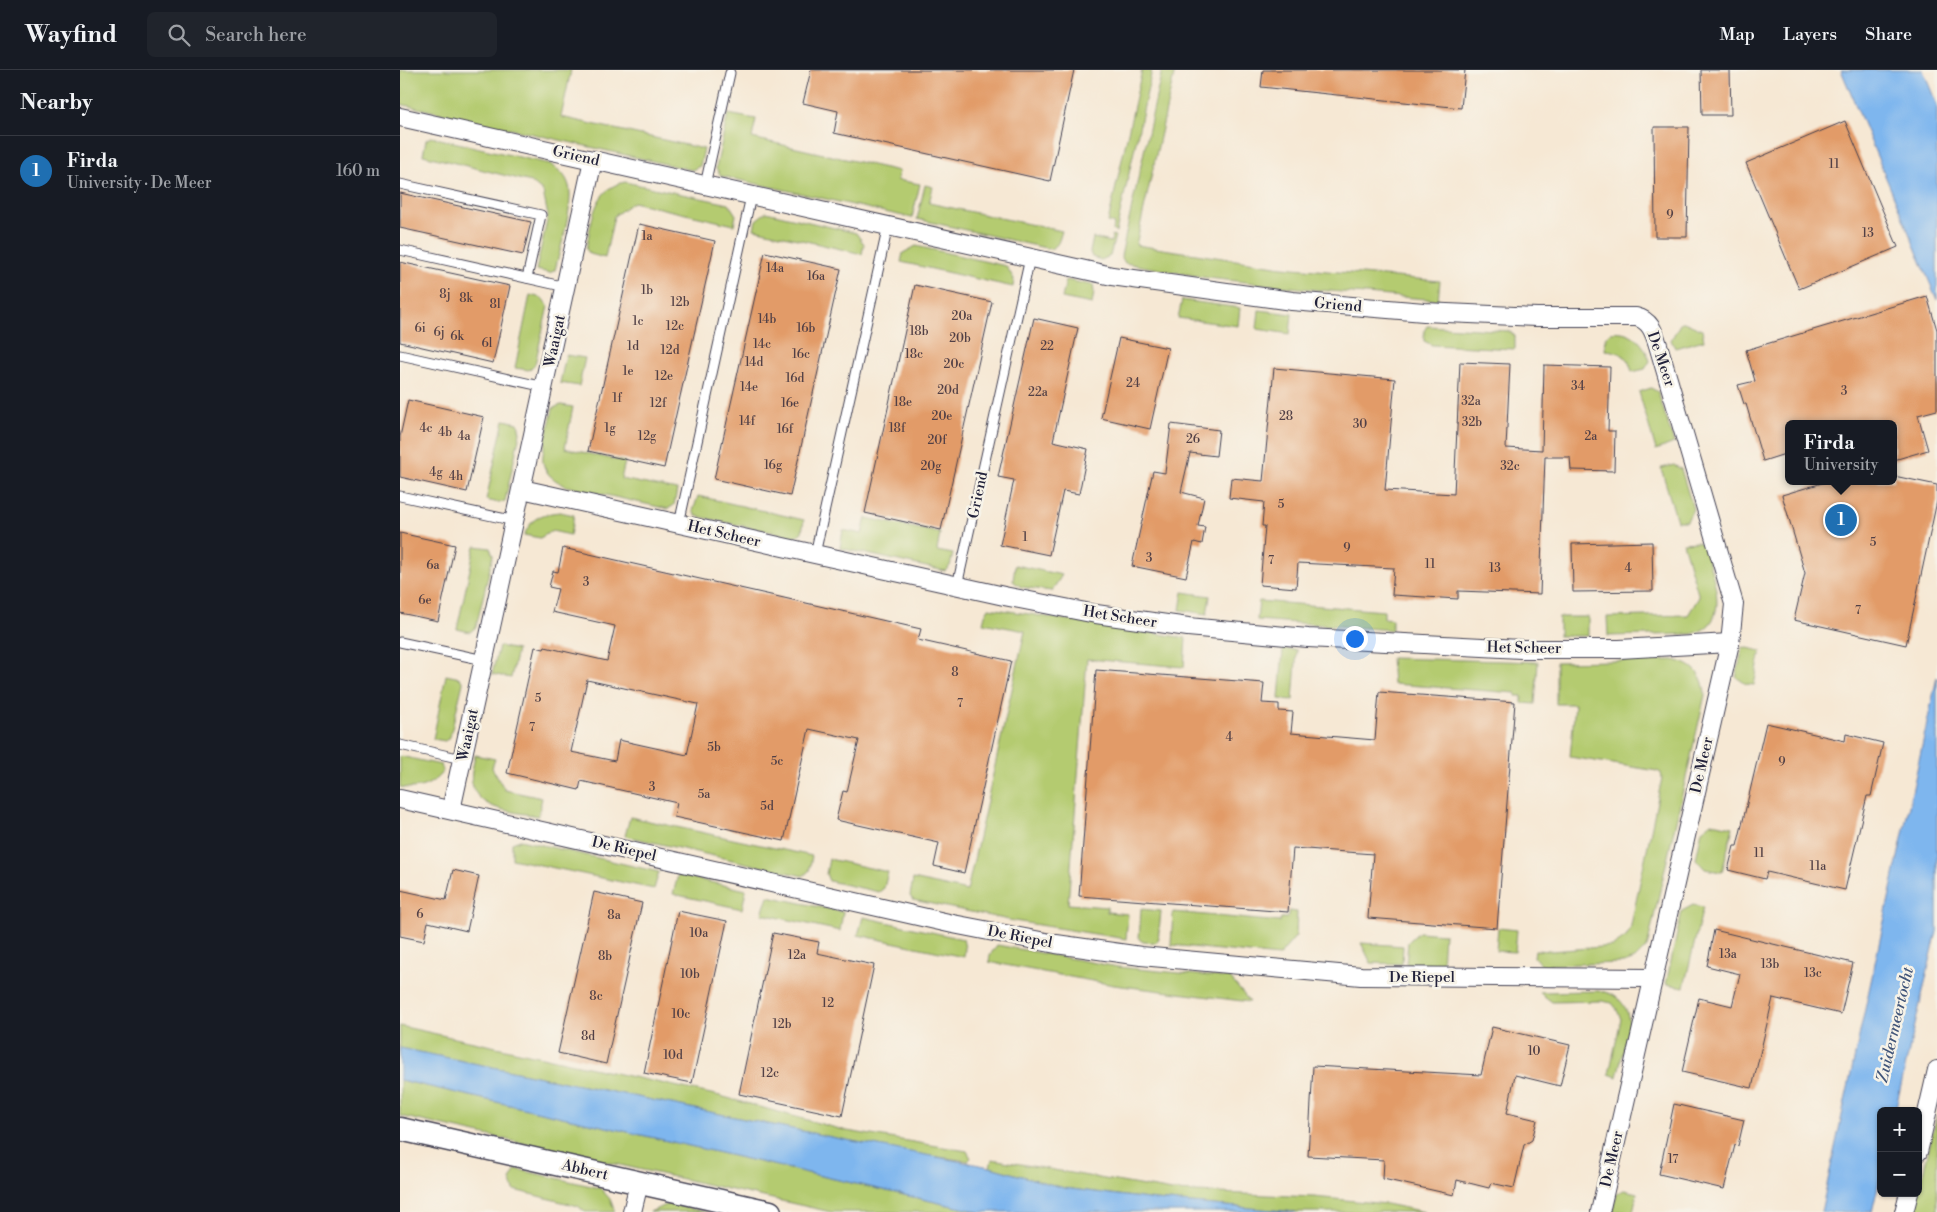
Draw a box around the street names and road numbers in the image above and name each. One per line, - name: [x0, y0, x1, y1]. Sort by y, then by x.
- street label: Griend: [551, 141, 602, 171]
- street label: Griend: [1313, 293, 1363, 317]
- street label: Waaigat: [540, 312, 570, 370]
- street label: De Meer: [1643, 329, 1679, 390]
- street label: Griend: [964, 469, 992, 520]
- street label: Het Scheer: [685, 516, 763, 552]
- street label: Het Scheer: [1082, 602, 1159, 632]
- street label: Het Scheer: [1487, 638, 1562, 658]
- street label: Waaigat: [453, 706, 483, 764]
- street label: De Meer: [1686, 734, 1718, 795]
- street label: De Riepel: [590, 832, 659, 866]
- street label: De Riepel: [986, 921, 1055, 953]
- street label: De Riepel: [1389, 968, 1456, 987]
- street label: De Meer: [1596, 1128, 1628, 1189]
- street label: Abbert: [559, 1155, 611, 1185]

